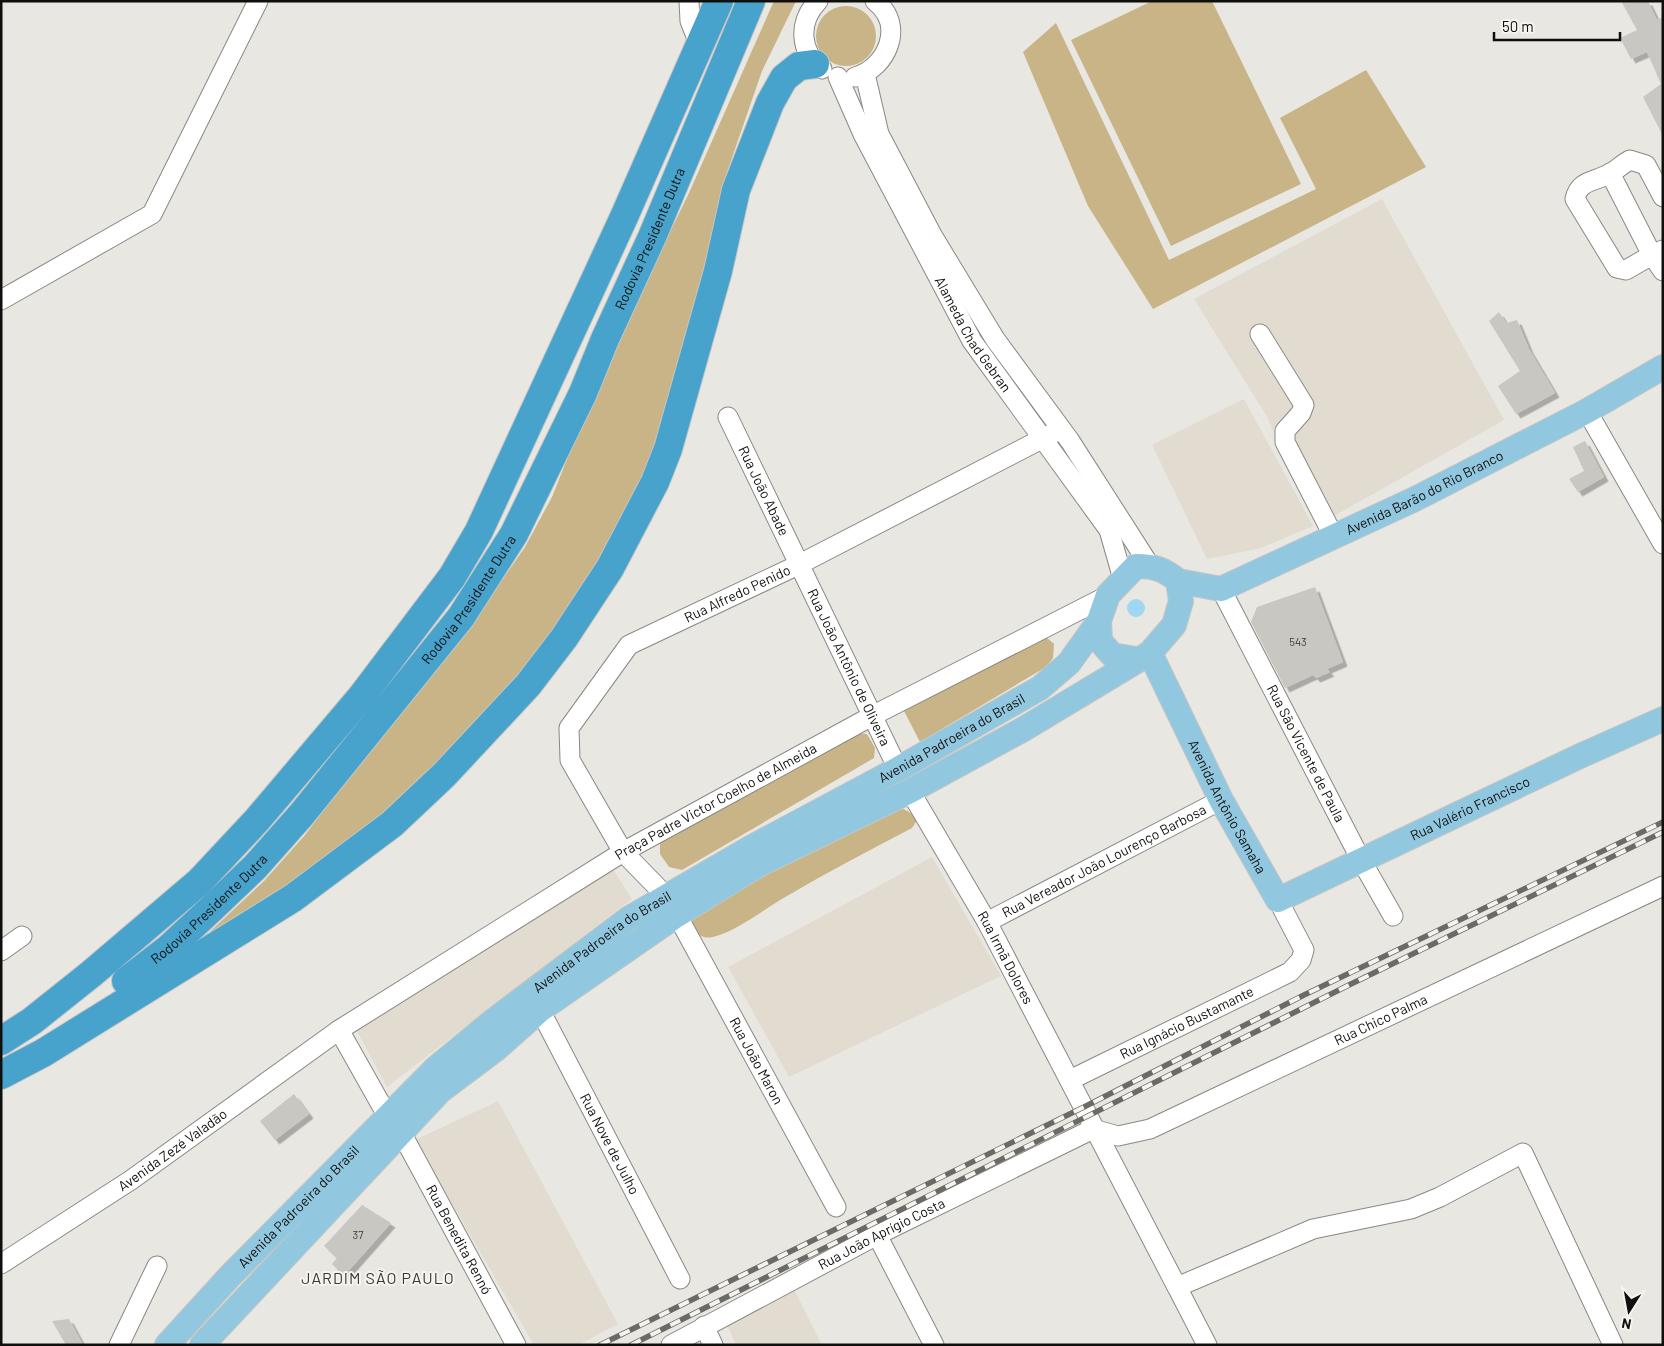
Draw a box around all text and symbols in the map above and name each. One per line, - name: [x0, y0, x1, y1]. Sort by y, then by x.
- scale bar: [1494, 10, 1620, 42]
- text: 50 m: [1502, 17, 1534, 35]
- street label: Rodovia Presidente Dutra: [611, 165, 688, 312]
- street label: Alameda Chad Gebran: [932, 274, 1015, 395]
- street label: Rua João Abade: [735, 443, 793, 538]
- street label: Avenida Barão do Rio Branco: [1343, 446, 1506, 538]
- street label: Rodovia Presidente Dutra: [417, 532, 519, 667]
- street label: Rua Alfredo Penido: [681, 561, 793, 626]
- street label: Rua João Antônio de Oliveira: [804, 586, 895, 748]
- house number: 543: [1289, 635, 1307, 648]
- street label: Rua São Vicente de Paula: [1264, 682, 1349, 825]
- street label: Avenida Padroeira do Brasil: [875, 690, 1027, 786]
- street label: Avenida Antônio Samaha: [1185, 737, 1270, 877]
- street label: Praça Padre Victor Coelho de Almeida: [611, 739, 819, 863]
- street label: Rua Valério Francisco: [1407, 772, 1532, 844]
- street label: Rua Vereador João Lourenço Barbosa: [999, 800, 1209, 921]
- street label: Rodovia Presidente Dutra: [147, 850, 271, 967]
- street label: Avenida Padroeira do Brasil: [529, 887, 674, 996]
- street label: Rua Irmã Dolores: [974, 908, 1037, 1007]
- street label: Rua Ignácio Bustamante: [1117, 982, 1256, 1062]
- street label: Rua Chico Palma: [1331, 990, 1430, 1049]
- street label: Rua João Maron: [726, 1014, 787, 1107]
- street label: Rua Nove de Julho: [577, 1090, 643, 1197]
- street label: Avenida Zezé Valadão: [115, 1105, 230, 1194]
- street label: Avenida Padroeira do Brasil: [234, 1142, 362, 1271]
- street label: Rua Benedita Rennó: [423, 1182, 496, 1297]
- street label: Rua João Aprígio Costa: [815, 1194, 947, 1273]
- house number: 37: [353, 1228, 363, 1241]
- district label: JARDIM SÃO PAULO: [301, 1268, 455, 1287]
- north arrow: [1604, 1286, 1654, 1336]
- text: N: [1620, 1315, 1633, 1333]

